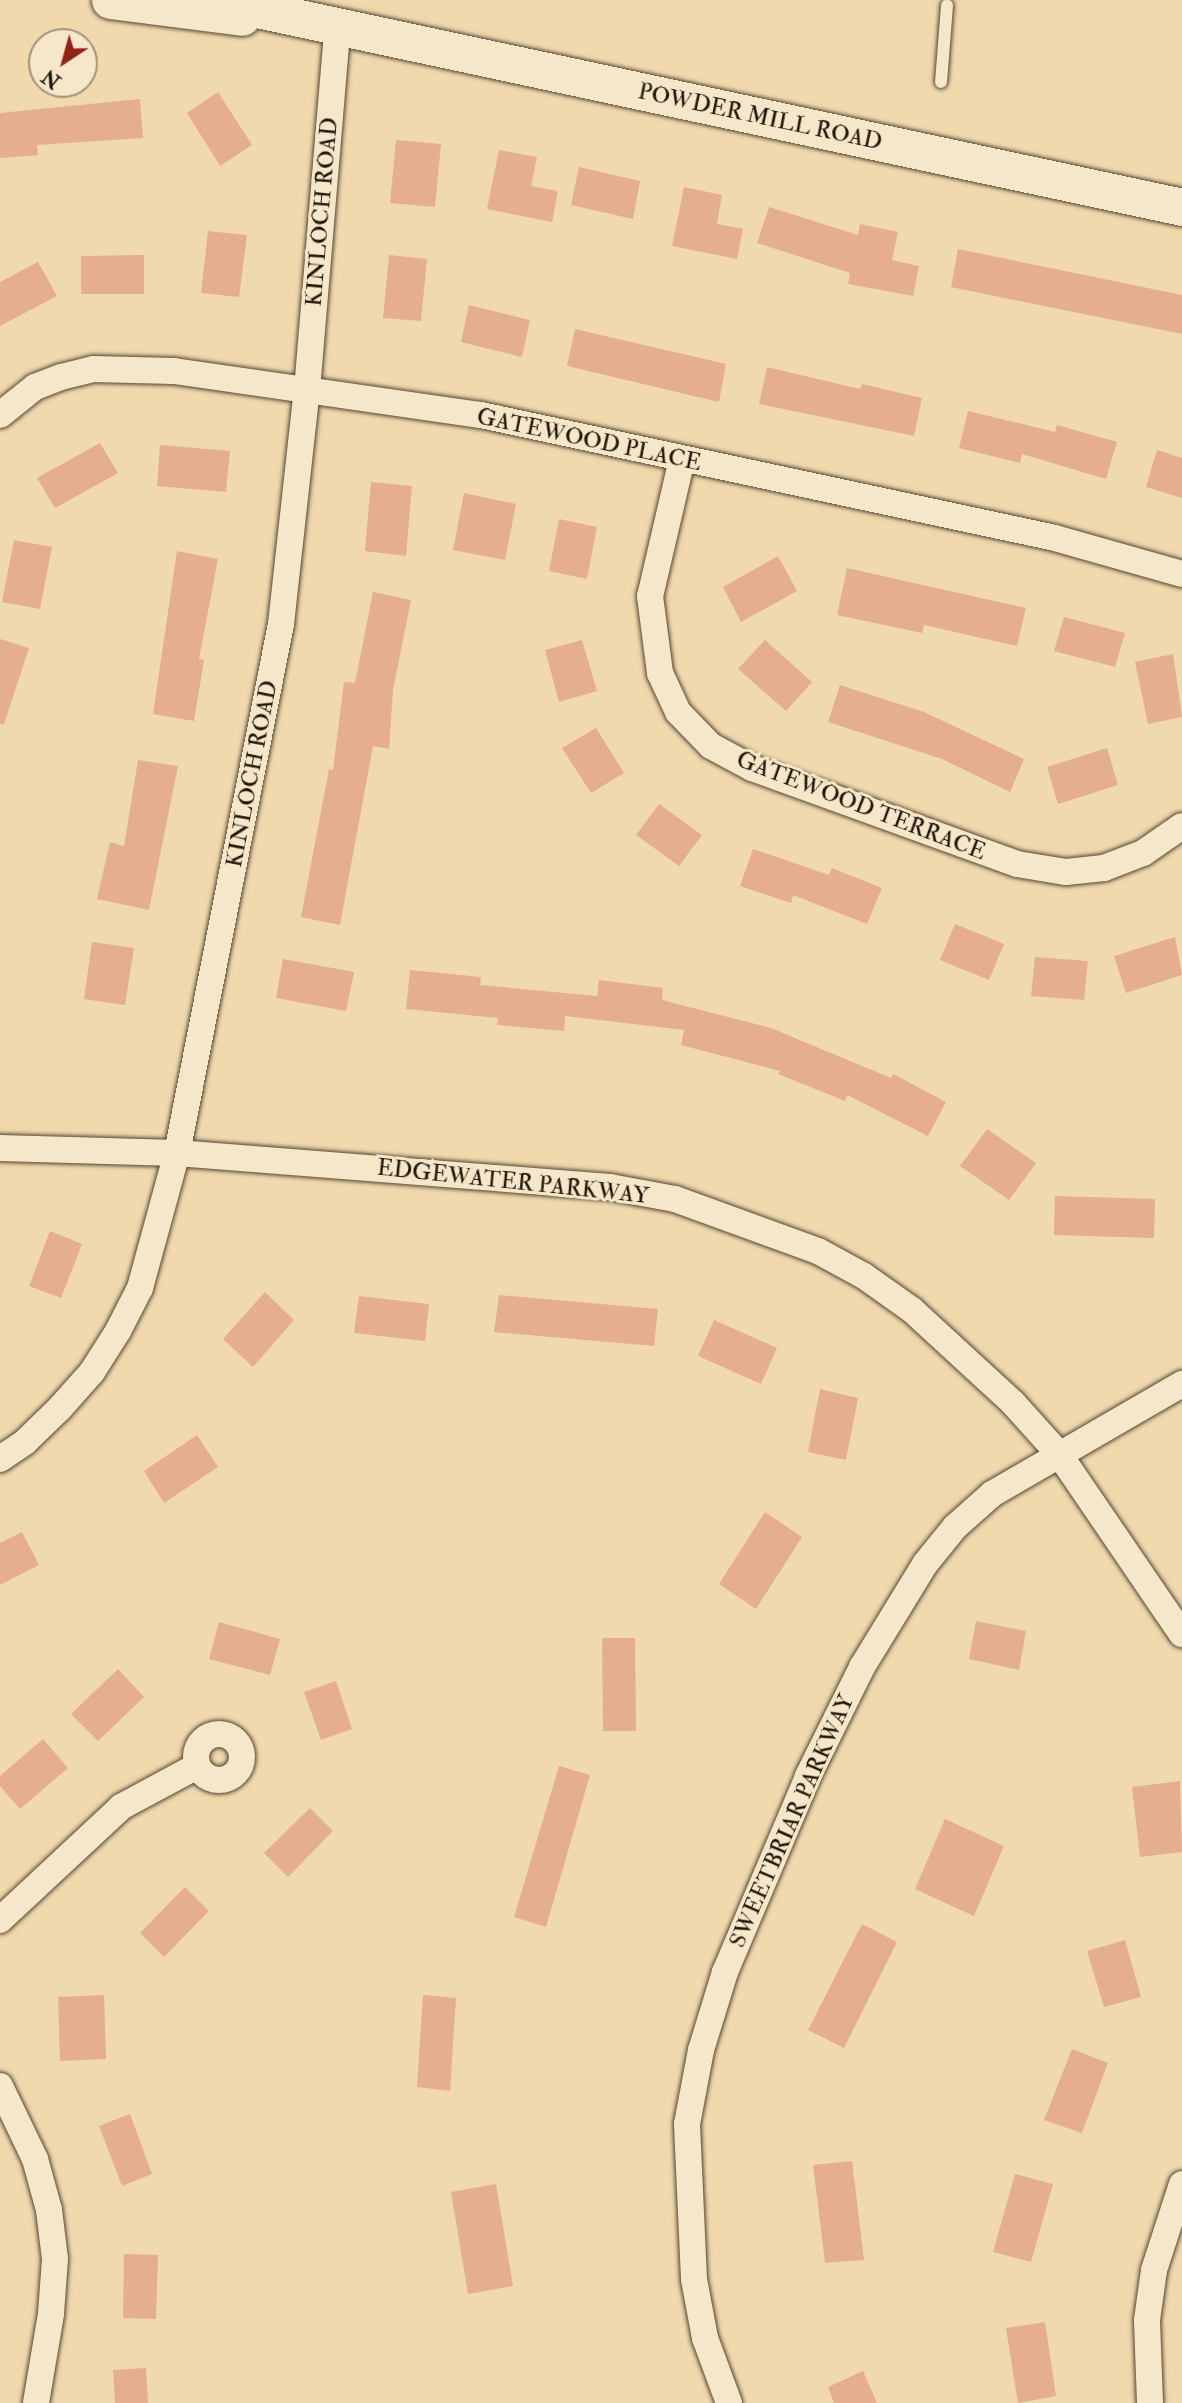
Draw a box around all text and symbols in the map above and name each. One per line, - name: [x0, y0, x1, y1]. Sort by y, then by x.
- north arrow: [28, 28, 98, 98]
- text: N: [38, 64, 66, 93]
- street label: POWDER MILL ROAD: [635, 78, 885, 156]
- street label: KINLOCH ROAD: [300, 116, 344, 308]
- street label: GATEWOOD PLACE: [474, 403, 704, 477]
- street label: KINLOCH ROAD: [220, 678, 284, 870]
- street label: GATEWOOD TERRACE: [732, 746, 990, 866]
- street label: EDGEWATER PARKWAY: [376, 1154, 650, 1210]
- street label: SWEETBRIAR PARKWAY: [724, 1690, 860, 1952]

